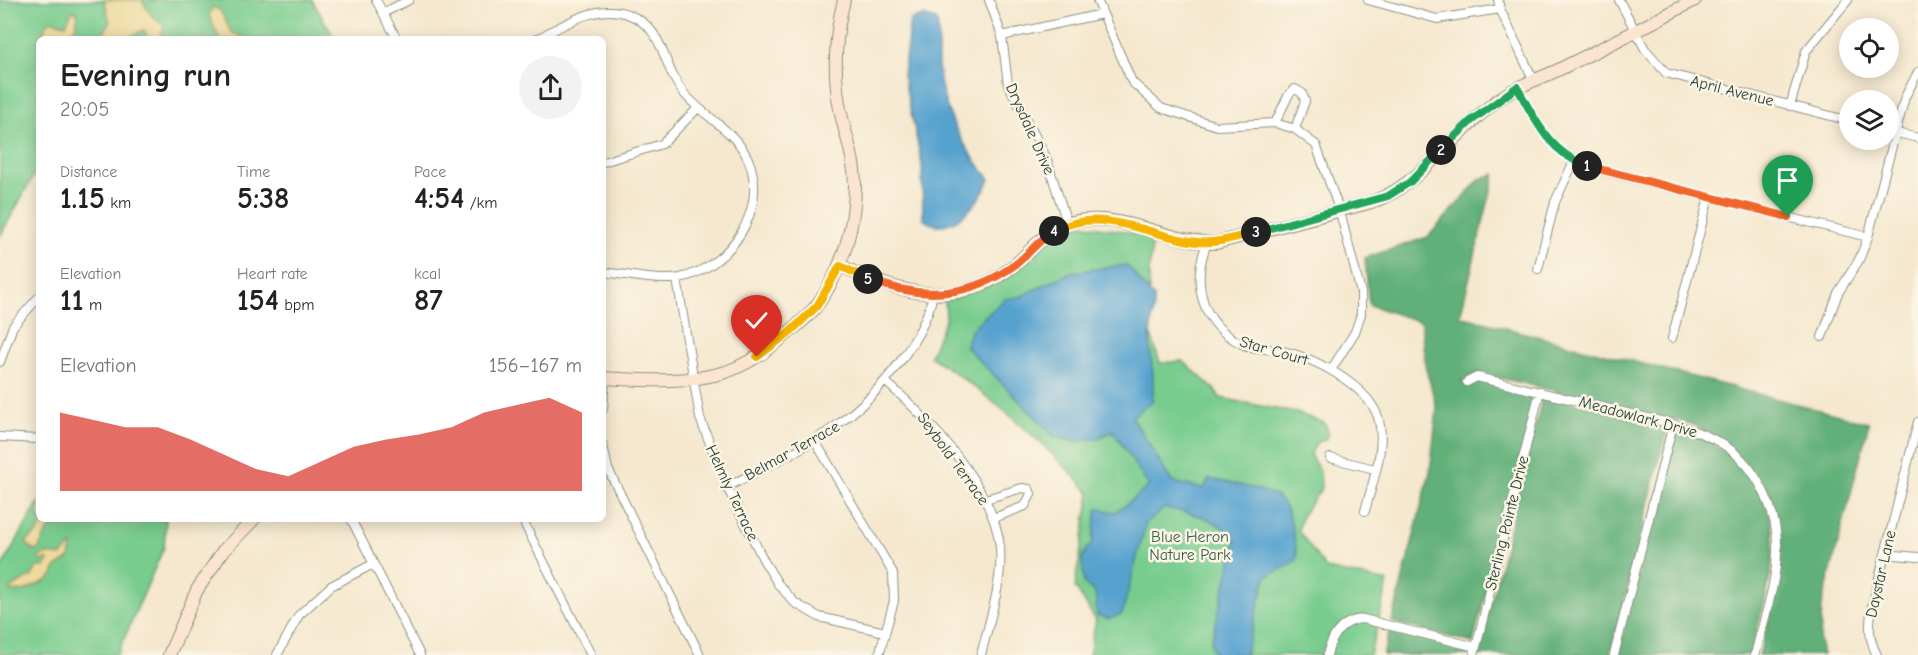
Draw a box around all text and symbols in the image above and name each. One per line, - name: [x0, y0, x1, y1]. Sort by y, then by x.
- map controls: [1839, 18, 1899, 150]
- button: locate: [1839, 18, 1899, 78]
- text: Evening run: [60, 56, 231, 94]
- button: share: [519, 56, 582, 119]
- street label: April Avenue: [1688, 72, 1776, 110]
- street label: Drysdale Drive: [1002, 80, 1058, 178]
- button: layers: [1839, 90, 1899, 150]
- text: 20:05: [60, 98, 109, 121]
- pin: 2: [1426, 135, 1456, 165]
- text: 2: [1437, 141, 1445, 159]
- pin: 1: [1572, 151, 1602, 181]
- pin: [1762, 155, 1813, 217]
- text: 1: [1584, 157, 1590, 175]
- text: Distance: [60, 163, 117, 181]
- text: Time: [237, 163, 270, 181]
- text: Pace: [414, 163, 446, 181]
- icon: arrive: [1771, 164, 1804, 197]
- text: 1.15: [60, 181, 105, 216]
- text: 5:38: [237, 181, 289, 216]
- text: 4:54: [414, 181, 464, 216]
- text: km: [105, 194, 131, 212]
- text: /km: [464, 194, 498, 212]
- pin: 4: [1039, 216, 1069, 246]
- pin: 3: [1241, 217, 1271, 247]
- text: 4: [1050, 222, 1058, 240]
- text: 3: [1252, 223, 1260, 241]
- pin: 5: [853, 264, 883, 294]
- text: Elevation: [60, 265, 121, 283]
- text: Heart rate: [237, 265, 308, 283]
- text: kcal: [414, 265, 441, 283]
- text: 5: [864, 270, 872, 288]
- text: 11: [60, 283, 84, 318]
- text: 154: [237, 283, 279, 318]
- text: 87: [414, 283, 443, 318]
- pin: [731, 295, 782, 357]
- text: m: [84, 296, 102, 314]
- text: bpm: [279, 296, 314, 314]
- icon: check: [740, 304, 773, 337]
- street label: Star Court: [1238, 333, 1311, 369]
- text: Elevation: [60, 354, 137, 377]
- text: 156–167 m: [489, 354, 582, 377]
- street label: Meadowlark Drive: [1577, 393, 1699, 441]
- street label: Seybold Terrace: [913, 409, 993, 509]
- street label: Belmar Terrace: [741, 417, 843, 485]
- street label: Helmly Terrace: [702, 442, 762, 544]
- street label: Sterling Pointe Drive: [1482, 454, 1532, 592]
- park label: Blue Heron Nature Park: [1149, 528, 1231, 564]
- street label: Daystar Lane: [1862, 529, 1900, 619]

